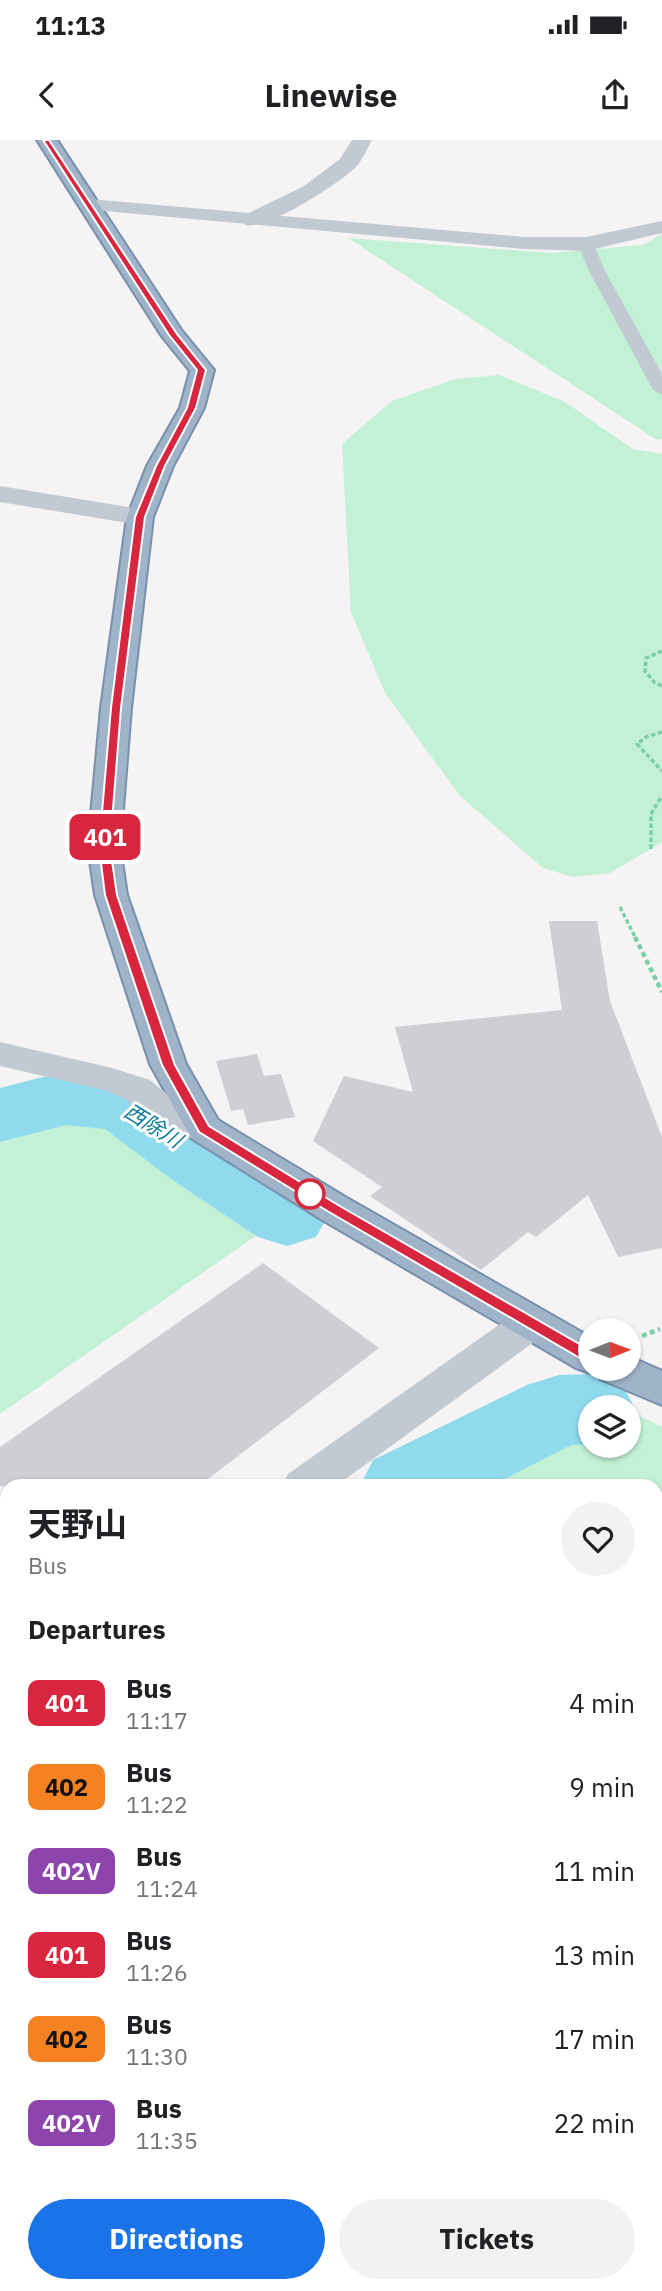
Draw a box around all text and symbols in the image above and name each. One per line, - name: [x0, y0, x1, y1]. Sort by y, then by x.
- text: 11:13: [35, 8, 106, 42]
- text: Linewise: [264, 74, 398, 116]
- icon: back: [28, 76, 66, 114]
- icon: share: [596, 76, 634, 114]
- line badge: 401: [65, 814, 145, 860]
- text: 401: [83, 821, 127, 853]
- water label: 西除川: [119, 1097, 189, 1155]
- unlabelled marker: [295, 1179, 325, 1209]
- north arrow: [578, 1318, 640, 1381]
- map controls: [578, 1318, 641, 1458]
- button: layers: [578, 1395, 641, 1458]
- text: 天野山: [28, 1502, 127, 1545]
- button: heart: [561, 1502, 635, 1576]
- text: Bus: [28, 1550, 67, 1580]
- text: Departures: [28, 1612, 166, 1646]
- text: Bus: [126, 1671, 172, 1705]
- text: 4 min: [569, 1686, 635, 1720]
- text: 401: [45, 1687, 88, 1719]
- text: 11:17: [126, 1705, 188, 1735]
- text: Bus: [126, 1755, 172, 1789]
- text: 9 min: [569, 1770, 635, 1804]
- text: 402: [45, 1771, 88, 1803]
- text: 11:22: [126, 1789, 188, 1819]
- text: Bus: [136, 1839, 182, 1873]
- text: 11 min: [554, 1854, 635, 1888]
- text: 402V: [42, 1855, 101, 1887]
- text: 11:24: [136, 1873, 198, 1903]
- text: Bus: [126, 1923, 172, 1957]
- text: 13 min: [554, 1938, 635, 1972]
- text: 401: [45, 1939, 88, 1971]
- text: 11:26: [126, 1957, 188, 1987]
- text: Bus: [126, 2007, 172, 2041]
- text: 17 min: [554, 2022, 635, 2056]
- text: 402: [45, 2023, 88, 2055]
- text: 11:30: [126, 2041, 188, 2071]
- text: Bus: [136, 2091, 182, 2125]
- text: 22 min: [554, 2106, 635, 2140]
- text: 402V: [42, 2107, 101, 2139]
- text: 11:35: [136, 2125, 198, 2155]
- button: Directions: [28, 2199, 325, 2279]
- button: Tickets: [339, 2199, 635, 2279]

